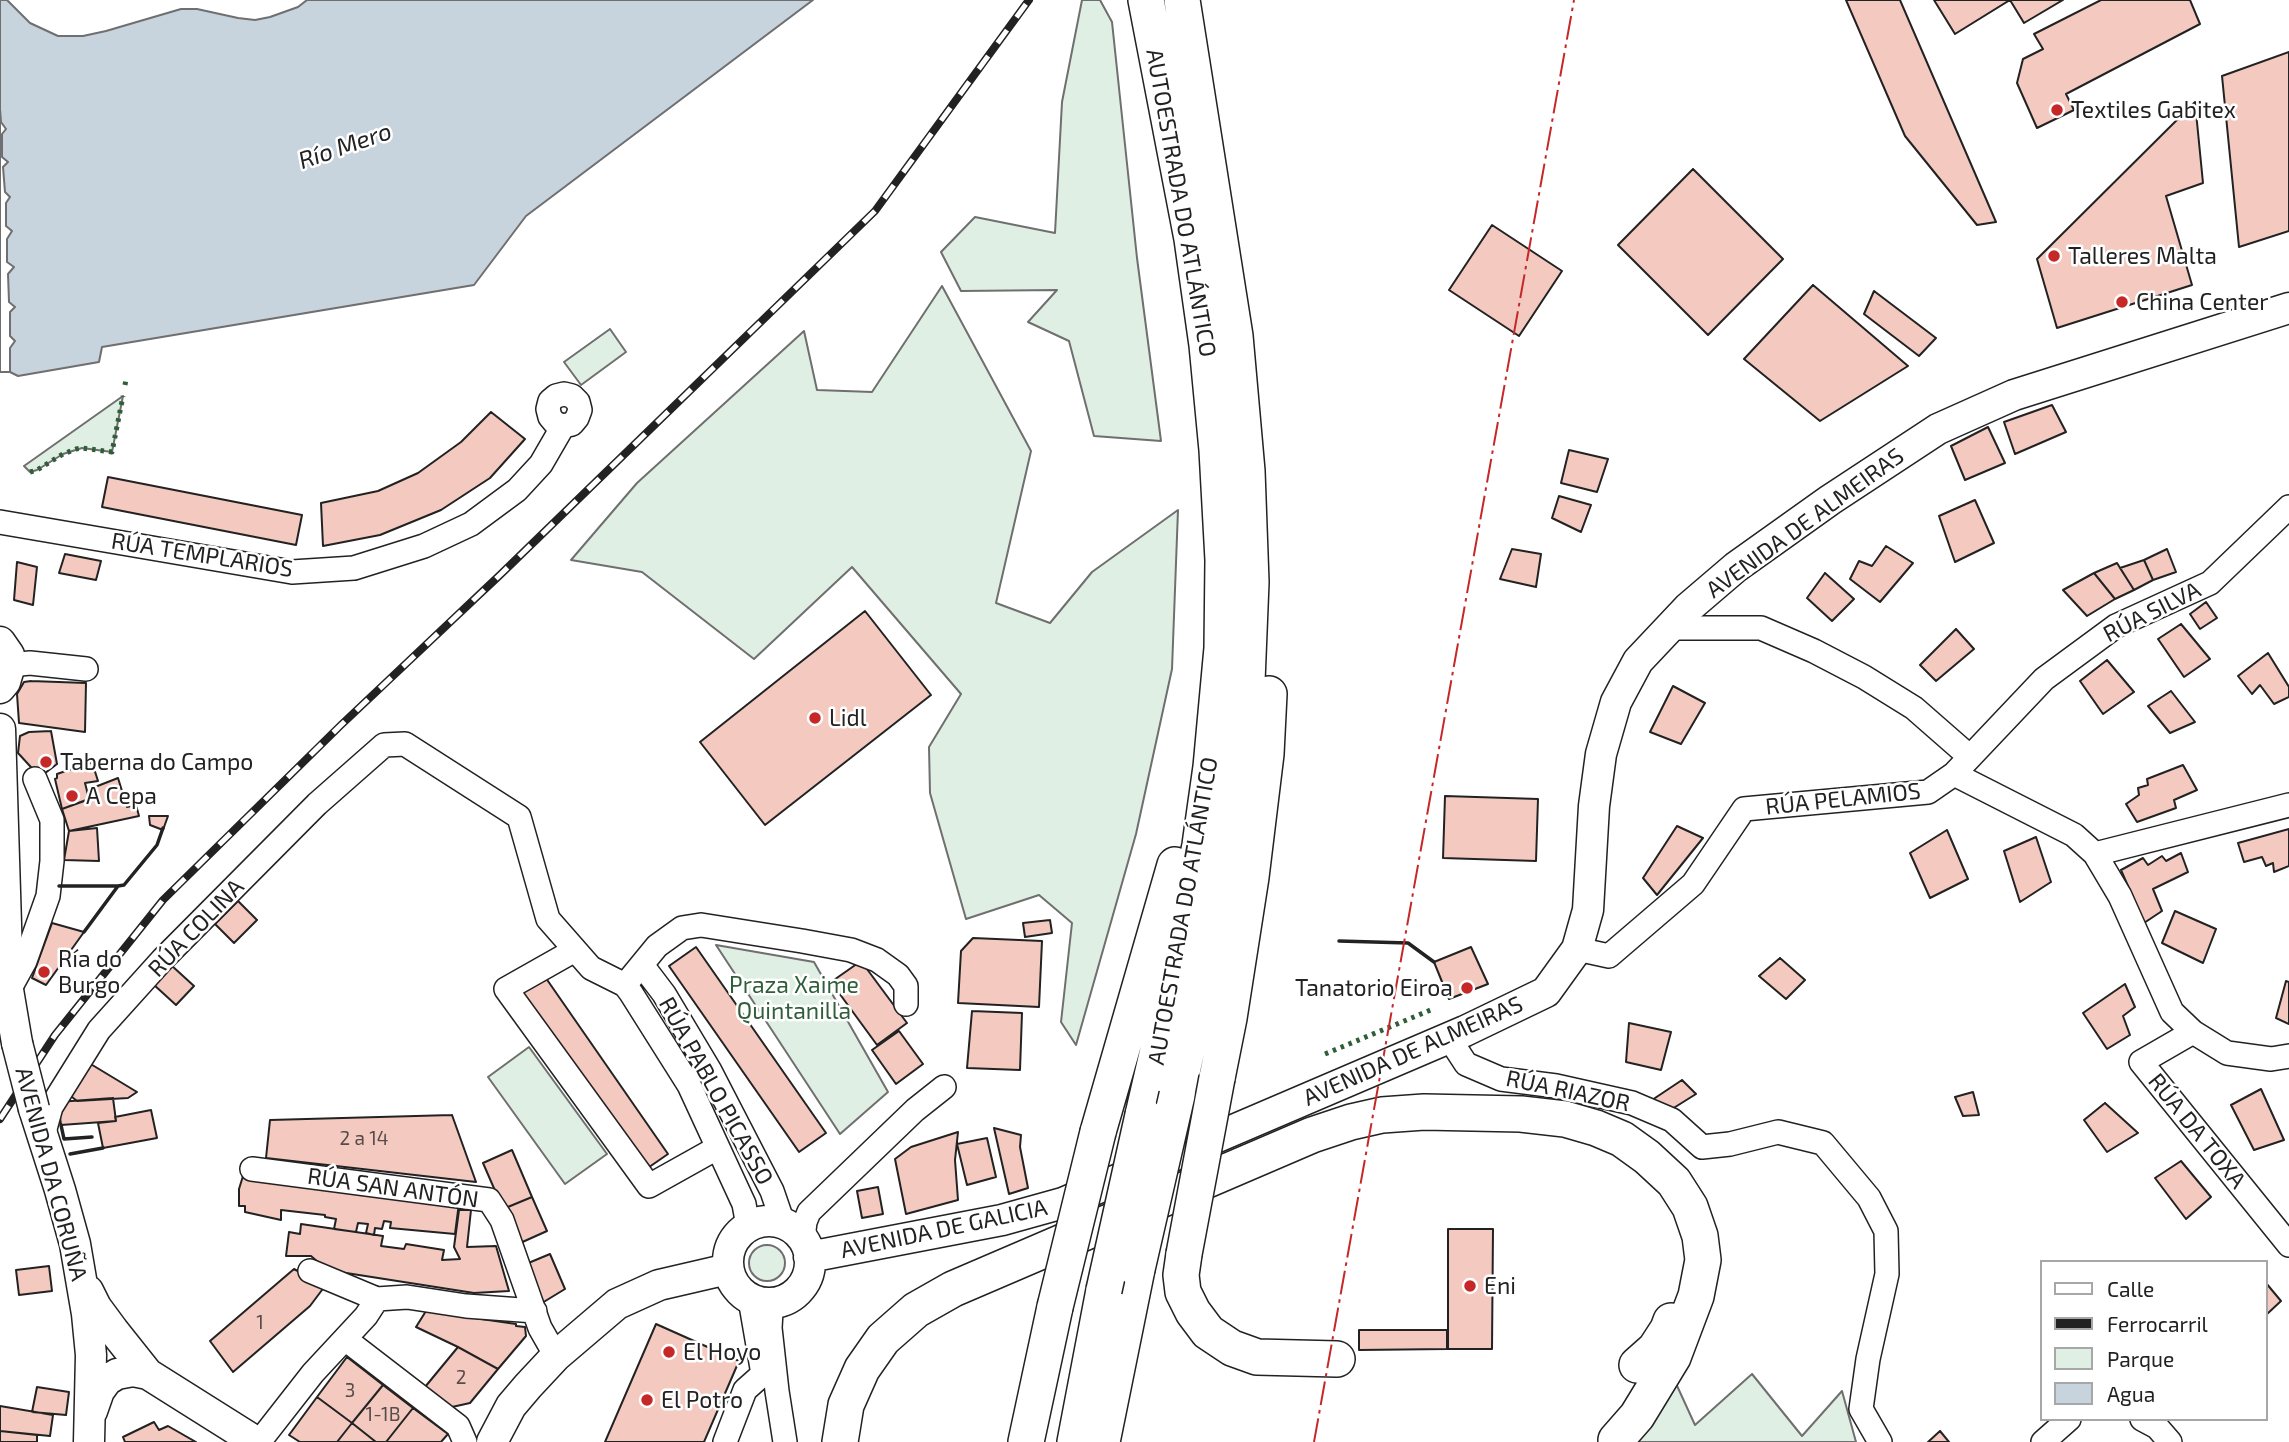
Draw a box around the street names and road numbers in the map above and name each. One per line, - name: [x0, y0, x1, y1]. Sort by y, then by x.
- street label: AUTOESTRADA DO ATLÁNTICO: [1140, 47, 1222, 359]
- street label: AVENIDA DE ALMEIRAS: [1701, 442, 1909, 604]
- street label: RÚA TEMPLARIOS: [109, 527, 295, 583]
- street label: RÚA SILVA: [2099, 576, 2205, 648]
- street label: AUTOESTRADA DO ATLÁNTICO: [1142, 755, 1224, 1067]
- street label: RÚA PELAMIOS: [1764, 777, 1922, 821]
- street label: RÚA COLINA: [142, 873, 250, 983]
- street label: AVENIDA DE ALMEIRAS: [1299, 990, 1527, 1112]
- street label: RÚA PABLO PICASSO: [653, 992, 779, 1190]
- street label: AVENIDA DA CORUÑA: [9, 1064, 93, 1284]
- street label: RÚA RIAZOR: [1504, 1064, 1632, 1118]
- street label: RÚA DA TOXA: [2142, 1068, 2252, 1194]
- street label: RÚA SAN ANTÓN: [306, 1162, 480, 1214]
- street label: AVENIDA DE GALICIA: [838, 1194, 1050, 1264]

